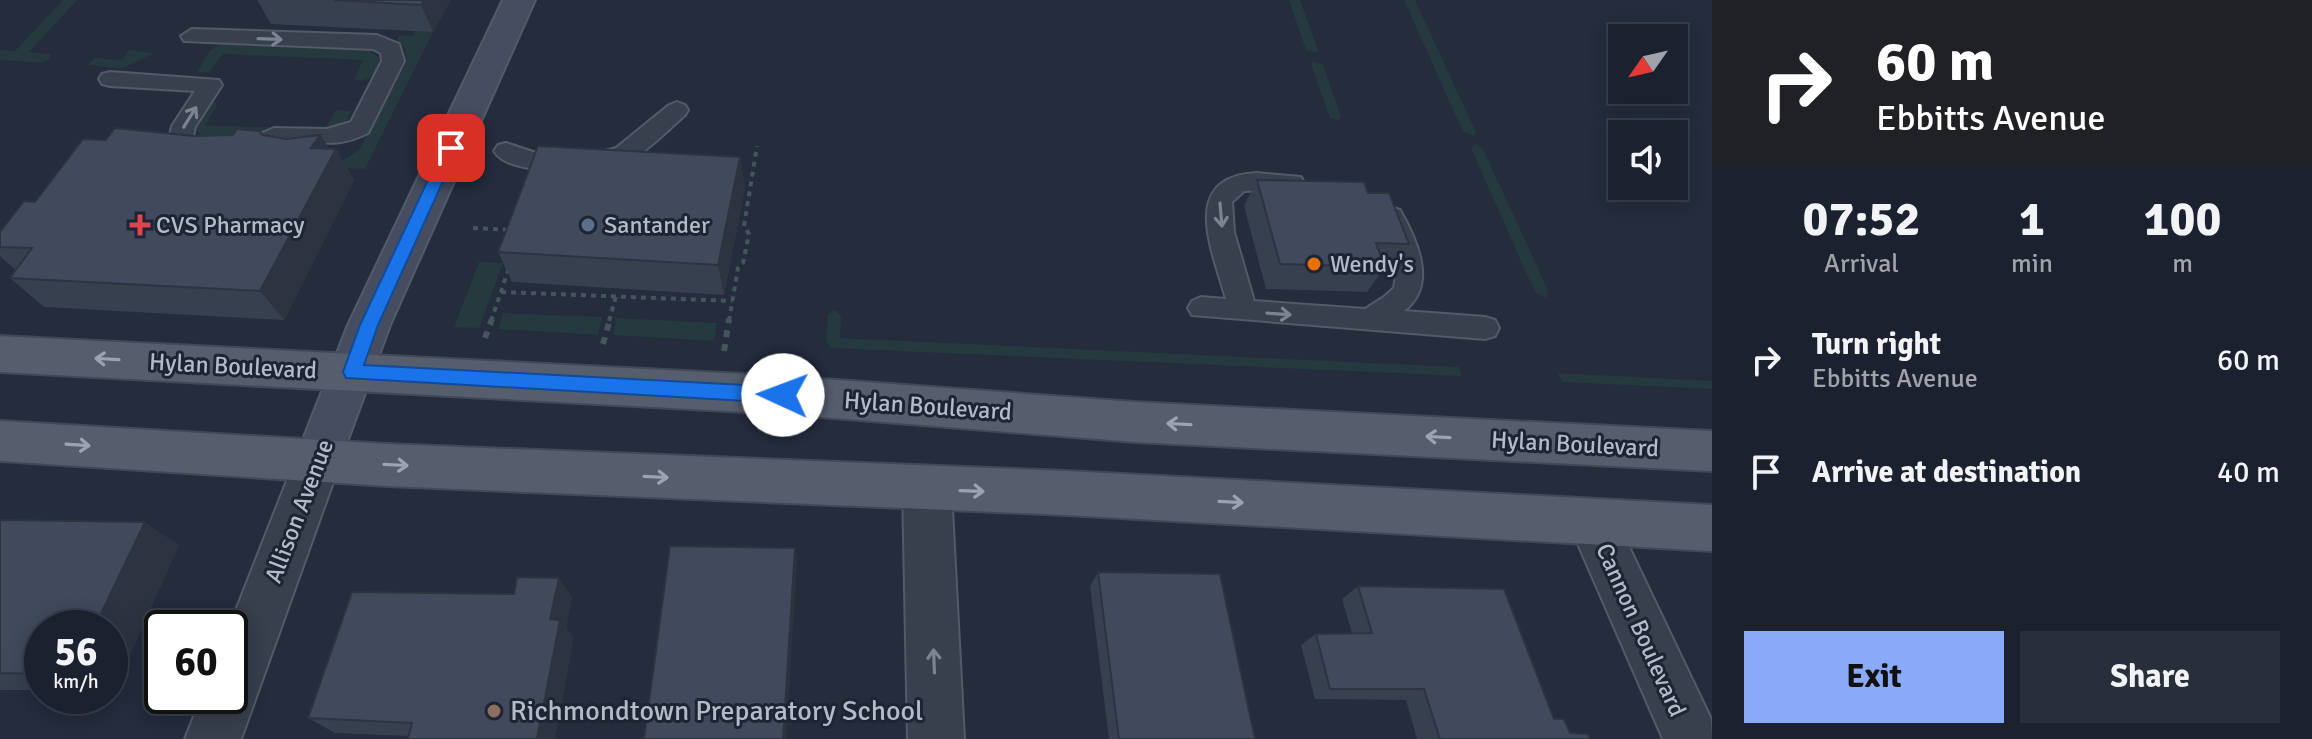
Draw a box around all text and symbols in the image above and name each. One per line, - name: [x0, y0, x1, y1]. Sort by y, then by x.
- north arrow: [1608, 24, 1688, 104]
- map controls: [1608, 24, 1688, 200]
- text: 60 m: [1876, 27, 1994, 96]
- one-way arrow: [256, 31, 283, 46]
- icon: right: [1744, 32, 1848, 136]
- text: Ebbitts Avenue: [1876, 96, 2105, 141]
- one-way arrow: [183, 106, 199, 129]
- pin: [417, 114, 485, 182]
- button: sound: [1608, 120, 1688, 200]
- icon: arrive: [429, 126, 473, 170]
- text: 07:52: [1803, 190, 1920, 249]
- text: 1: [2019, 190, 2045, 249]
- text: 100: [2144, 190, 2221, 249]
- one-way arrow: [1214, 201, 1229, 228]
- place label: CVS Pharmacy: [156, 210, 305, 240]
- place label: Santander: [604, 210, 710, 240]
- marker: CVS Pharmacy: [131, 216, 149, 234]
- marker: Santander: [579, 216, 597, 234]
- text: Arrival: [1824, 248, 1899, 280]
- text: min: [2011, 248, 2053, 280]
- text: m: [2172, 248, 2193, 280]
- place label: Wendy's: [1330, 249, 1414, 279]
- marker: Wendy's: [1305, 255, 1323, 273]
- one-way arrow: [1265, 307, 1292, 322]
- text: Turn right: [1812, 326, 1941, 363]
- icon: right: [1744, 338, 1788, 382]
- text: 60 m: [2217, 342, 2280, 379]
- street label: Hylan Boulevard: [148, 347, 318, 385]
- one-way arrow: [94, 352, 121, 367]
- position arrow: [741, 353, 825, 437]
- text: Ebbitts Avenue: [1812, 363, 1978, 395]
- street label: Hylan Boulevard: [843, 385, 1013, 427]
- one-way arrow: [1166, 416, 1193, 431]
- street label: Hylan Boulevard: [1490, 425, 1660, 463]
- one-way arrow: [1425, 429, 1452, 444]
- street label: Allison Avenue: [258, 435, 340, 587]
- one-way arrow: [64, 438, 91, 453]
- icon: arrive: [1744, 450, 1788, 494]
- text: Arrive at destination: [1812, 454, 2081, 491]
- text: 40 m: [2217, 454, 2280, 491]
- one-way arrow: [382, 458, 409, 473]
- one-way arrow: [642, 470, 669, 485]
- one-way arrow: [958, 483, 985, 498]
- one-way arrow: [1217, 494, 1244, 509]
- street label: Cannon Boulevard: [1589, 539, 1693, 721]
- speed limit sign: 60: [144, 610, 248, 714]
- text: 56: [54, 627, 98, 677]
- button: Exit: [1744, 631, 2004, 723]
- button: Share: [2020, 631, 2280, 723]
- one-way arrow: [926, 648, 941, 675]
- text: km/h: [53, 669, 99, 694]
- place label: Richmondtown Preparatory School: [510, 694, 923, 728]
- marker: Richmondtown Preparatory School: [485, 702, 503, 720]

